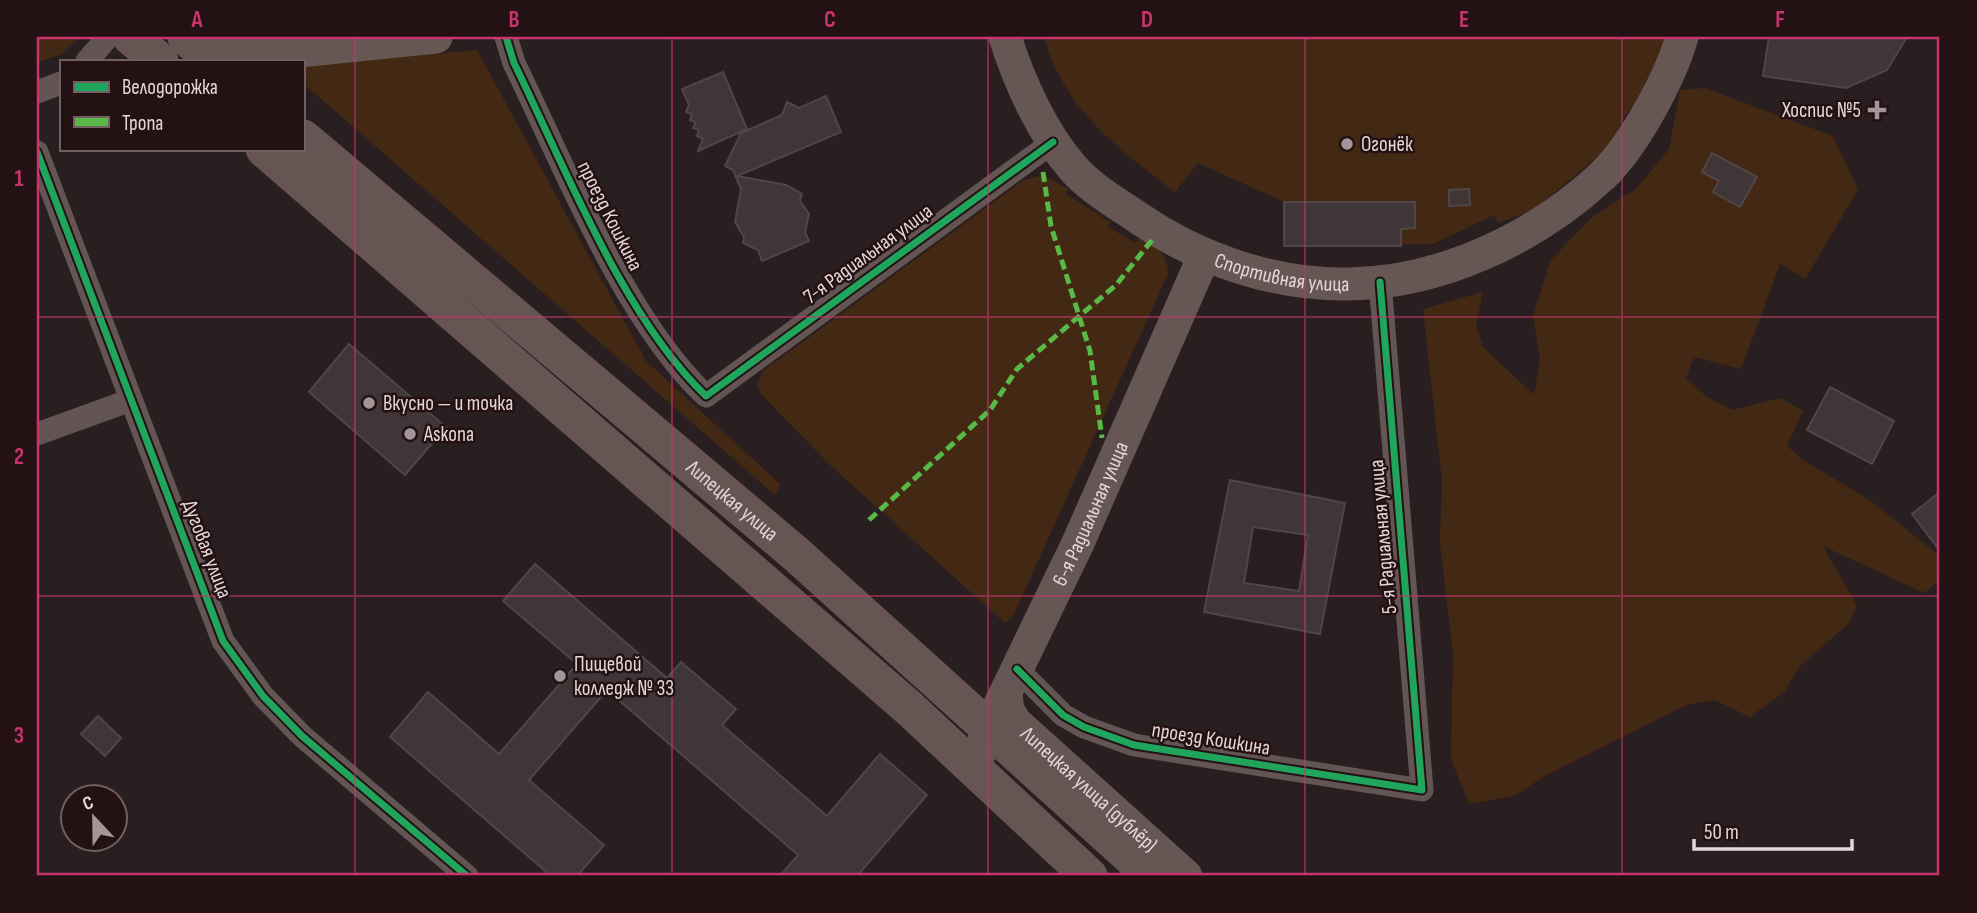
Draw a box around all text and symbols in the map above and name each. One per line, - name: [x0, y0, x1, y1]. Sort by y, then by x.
- text: A: [191, 6, 204, 34]
- text: B: [509, 6, 520, 34]
- text: C: [824, 6, 836, 34]
- text: D: [1141, 6, 1153, 34]
- text: E: [1459, 6, 1469, 34]
- text: F: [1775, 6, 1785, 34]
- legend: [60, 60, 304, 150]
- text: Велодорожка: [122, 75, 218, 100]
- place label: Хоспис №5: [1781, 98, 1861, 123]
- marker: Хоспис №5: [1867, 100, 1887, 120]
- text: Тропа: [122, 111, 163, 136]
- place label: Огонёк: [1361, 132, 1413, 157]
- marker: Огонёк: [1339, 136, 1355, 152]
- street label: проезд Кошкина: [572, 157, 648, 275]
- text: 1: [14, 165, 24, 193]
- street label: 7-я Радиальная улица: [798, 199, 938, 309]
- street label: Спортивная улица: [1211, 247, 1349, 297]
- place label: Вкусно — и точка: [383, 391, 513, 416]
- marker: Вкусно — и точка: [361, 395, 377, 411]
- place label: Askona: [423, 422, 474, 447]
- marker: Askona: [402, 426, 418, 442]
- street label: 6-я Радиальная улица: [1047, 437, 1134, 590]
- text: 2: [14, 443, 24, 471]
- street label: Липецкая улица: [681, 454, 784, 546]
- street label: 5-я Радиальная улица: [1364, 459, 1402, 615]
- street label: Дуговая улица: [177, 496, 237, 602]
- place label: Пищевой колледж № 33: [574, 652, 674, 701]
- marker: Пищевой колледж № 33: [552, 668, 568, 684]
- street label: проезд Кошкина: [1150, 717, 1272, 761]
- street label: Липецкая улица (дублёр): [1015, 720, 1163, 857]
- text: 3: [14, 722, 24, 750]
- north arrow: [60, 783, 130, 853]
- text: С: [79, 791, 97, 816]
- scale bar: [1694, 808, 1851, 852]
- text: 50 m: [1704, 820, 1739, 845]

